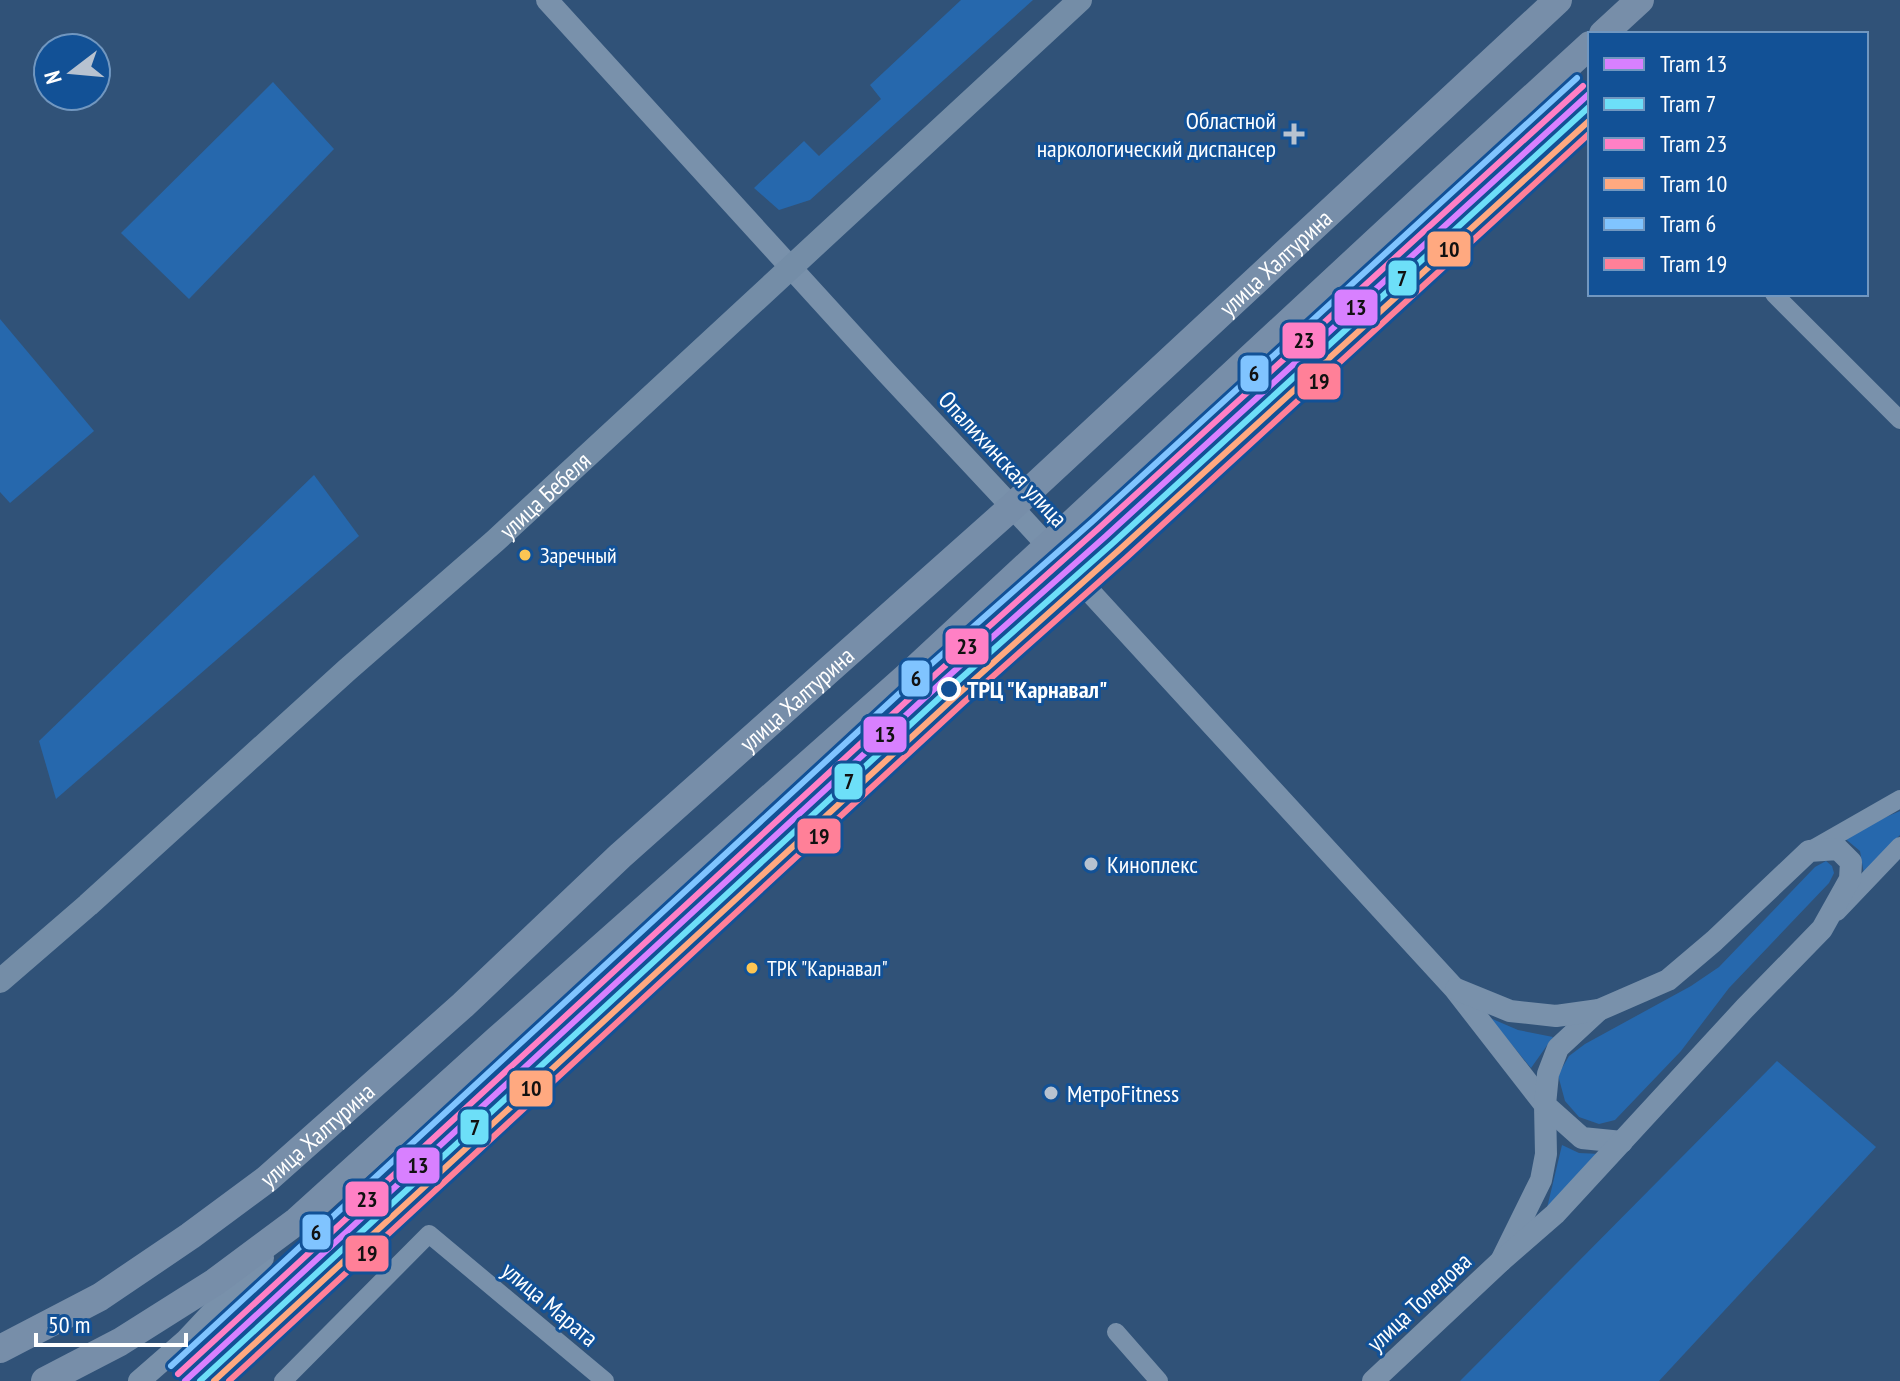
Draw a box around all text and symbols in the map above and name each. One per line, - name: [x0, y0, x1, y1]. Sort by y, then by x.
- north arrow: [32, 32, 112, 112]
- legend: [1588, 32, 1868, 296]
- text: Tram 13: [1660, 48, 1727, 79]
- text: N: [38, 68, 68, 87]
- text: Tram 7: [1660, 88, 1716, 119]
- place label: Областной наркологический диспансер: [1037, 105, 1276, 164]
- marker: Областной наркологический диспансер: [1283, 123, 1305, 145]
- text: Tram 23: [1660, 128, 1727, 159]
- text: Tram 10: [1660, 168, 1727, 199]
- street label: улица Халтурина: [1212, 202, 1338, 322]
- text: Tram 6: [1660, 208, 1716, 239]
- line badge: 10: [1426, 230, 1472, 268]
- text: 10: [1438, 235, 1460, 263]
- text: Tram 19: [1660, 248, 1727, 279]
- line badge: 7: [1387, 259, 1418, 297]
- text: 7: [1397, 264, 1407, 292]
- line badge: 13: [1333, 288, 1379, 327]
- text: 13: [1345, 293, 1367, 321]
- line badge: 23: [1281, 321, 1327, 360]
- text: 23: [1293, 326, 1315, 354]
- line badge: 6: [1239, 354, 1270, 393]
- text: 6: [1249, 359, 1259, 387]
- line badge: 19: [1296, 362, 1342, 401]
- text: 19: [1308, 367, 1330, 395]
- street label: Опалихинская улица: [932, 384, 1074, 534]
- street label: улица Бебеля: [492, 445, 597, 545]
- place label: Заречный: [540, 541, 617, 569]
- marker: Заречный: [517, 547, 533, 563]
- line badge: 23: [944, 627, 990, 666]
- text: 23: [956, 632, 978, 660]
- street label: улица Халтурина: [733, 640, 860, 758]
- line badge: 6: [900, 659, 931, 698]
- text: 6: [911, 664, 921, 692]
- place label: ТРЦ "Карнавал": [967, 674, 1107, 705]
- marker: ТРЦ "Карнавал": [938, 678, 960, 700]
- line badge: 13: [862, 715, 908, 754]
- text: 13: [874, 720, 896, 748]
- line badge: 7: [833, 762, 864, 801]
- text: 7: [844, 767, 854, 795]
- line badge: 19: [796, 817, 842, 855]
- text: 19: [808, 822, 830, 850]
- place label: Киноплекс: [1107, 849, 1198, 880]
- marker: Киноплекс: [1082, 855, 1100, 873]
- place label: ТРК "Карнавал": [767, 954, 888, 982]
- marker: ТРК "Карнавал": [744, 960, 760, 976]
- line badge: 10: [508, 1069, 554, 1108]
- text: 10: [520, 1074, 542, 1102]
- street label: улица Халтурина: [254, 1076, 381, 1194]
- place label: МетроFitness: [1067, 1078, 1179, 1109]
- marker: МетроFitness: [1042, 1084, 1060, 1102]
- line badge: 7: [459, 1108, 490, 1146]
- text: 7: [470, 1113, 480, 1141]
- line badge: 13: [395, 1146, 441, 1185]
- text: 13: [407, 1151, 429, 1179]
- line badge: 23: [344, 1180, 390, 1218]
- text: 23: [356, 1185, 378, 1213]
- line badge: 6: [301, 1213, 332, 1251]
- text: 6: [311, 1218, 321, 1246]
- line badge: 19: [344, 1234, 390, 1273]
- text: 19: [356, 1239, 378, 1267]
- street label: улица Толедова: [1360, 1246, 1478, 1358]
- street label: улица Марата: [495, 1255, 605, 1353]
- scale bar: [36, 1297, 186, 1347]
- text: 50 m: [48, 1309, 90, 1340]

